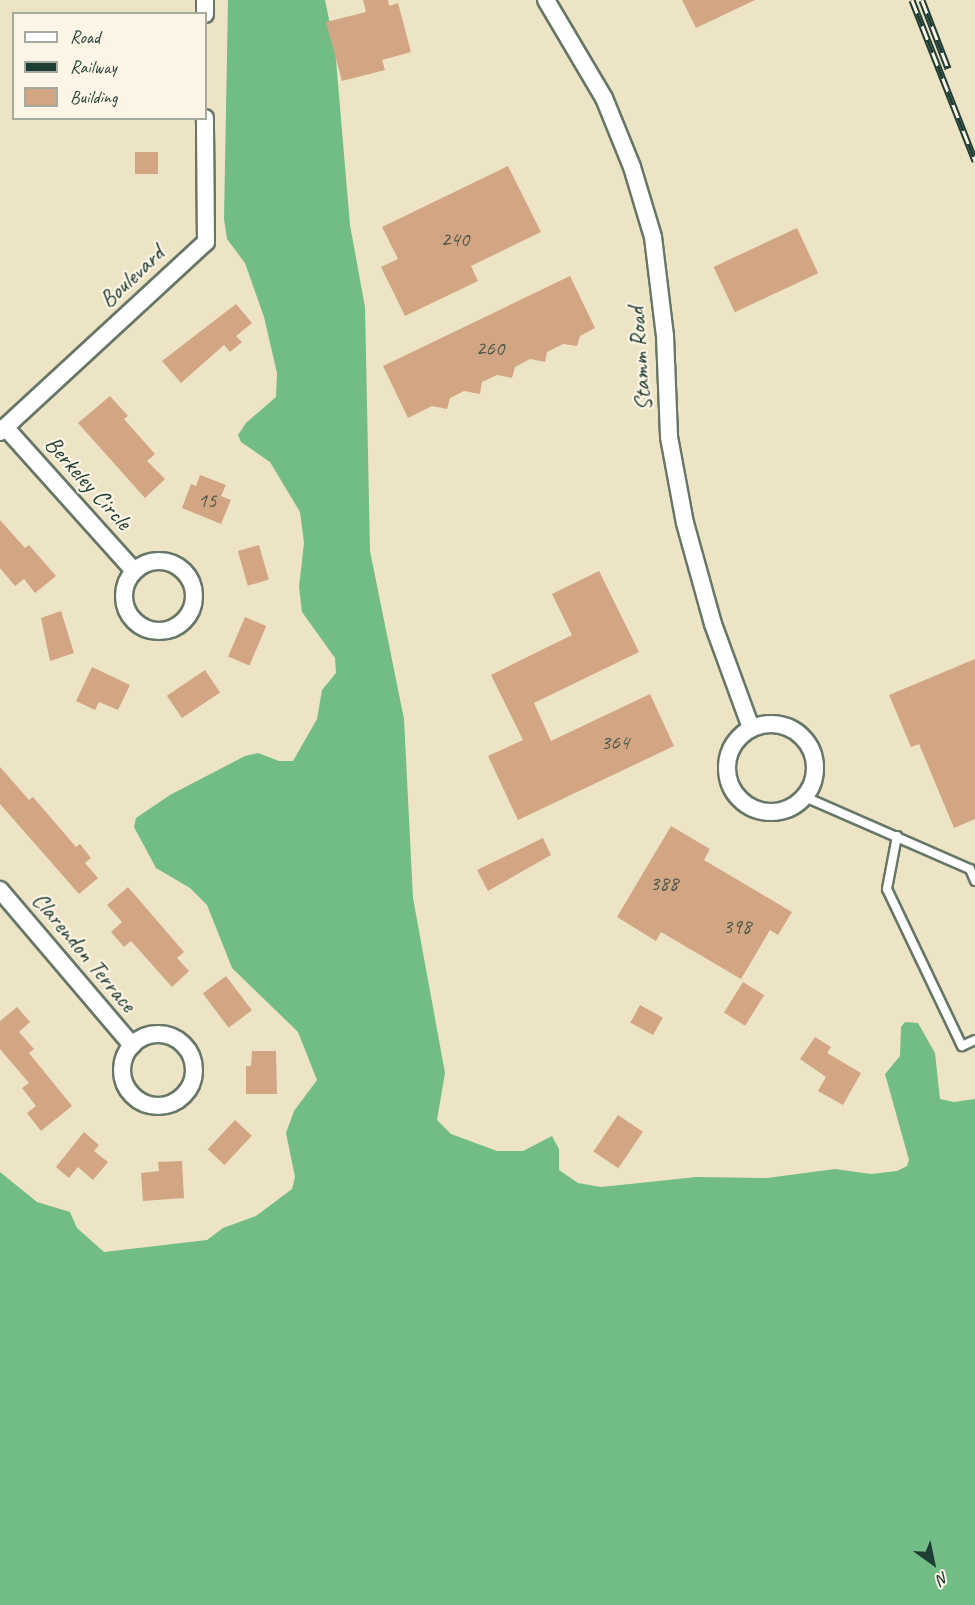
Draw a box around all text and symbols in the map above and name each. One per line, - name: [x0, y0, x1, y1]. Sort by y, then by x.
- legend: [12, 12, 207, 120]
- text: Road: [70, 26, 100, 48]
- text: Railway: [70, 56, 117, 78]
- text: Building: [70, 86, 117, 108]
- house number: 240: [441, 226, 469, 252]
- street label: Boulevard: [94, 240, 170, 314]
- street label: Stamm Road: [622, 306, 658, 412]
- house number: 260: [476, 335, 504, 361]
- street label: Berkeley Circle: [38, 430, 138, 536]
- house number: 15: [198, 487, 216, 513]
- house number: 364: [601, 729, 629, 755]
- house number: 388: [650, 870, 678, 896]
- street label: Clarendon Terrace: [25, 886, 143, 1018]
- house number: 398: [723, 913, 751, 939]
- north arrow: [903, 1533, 963, 1593]
- text: N: [933, 1567, 952, 1589]

